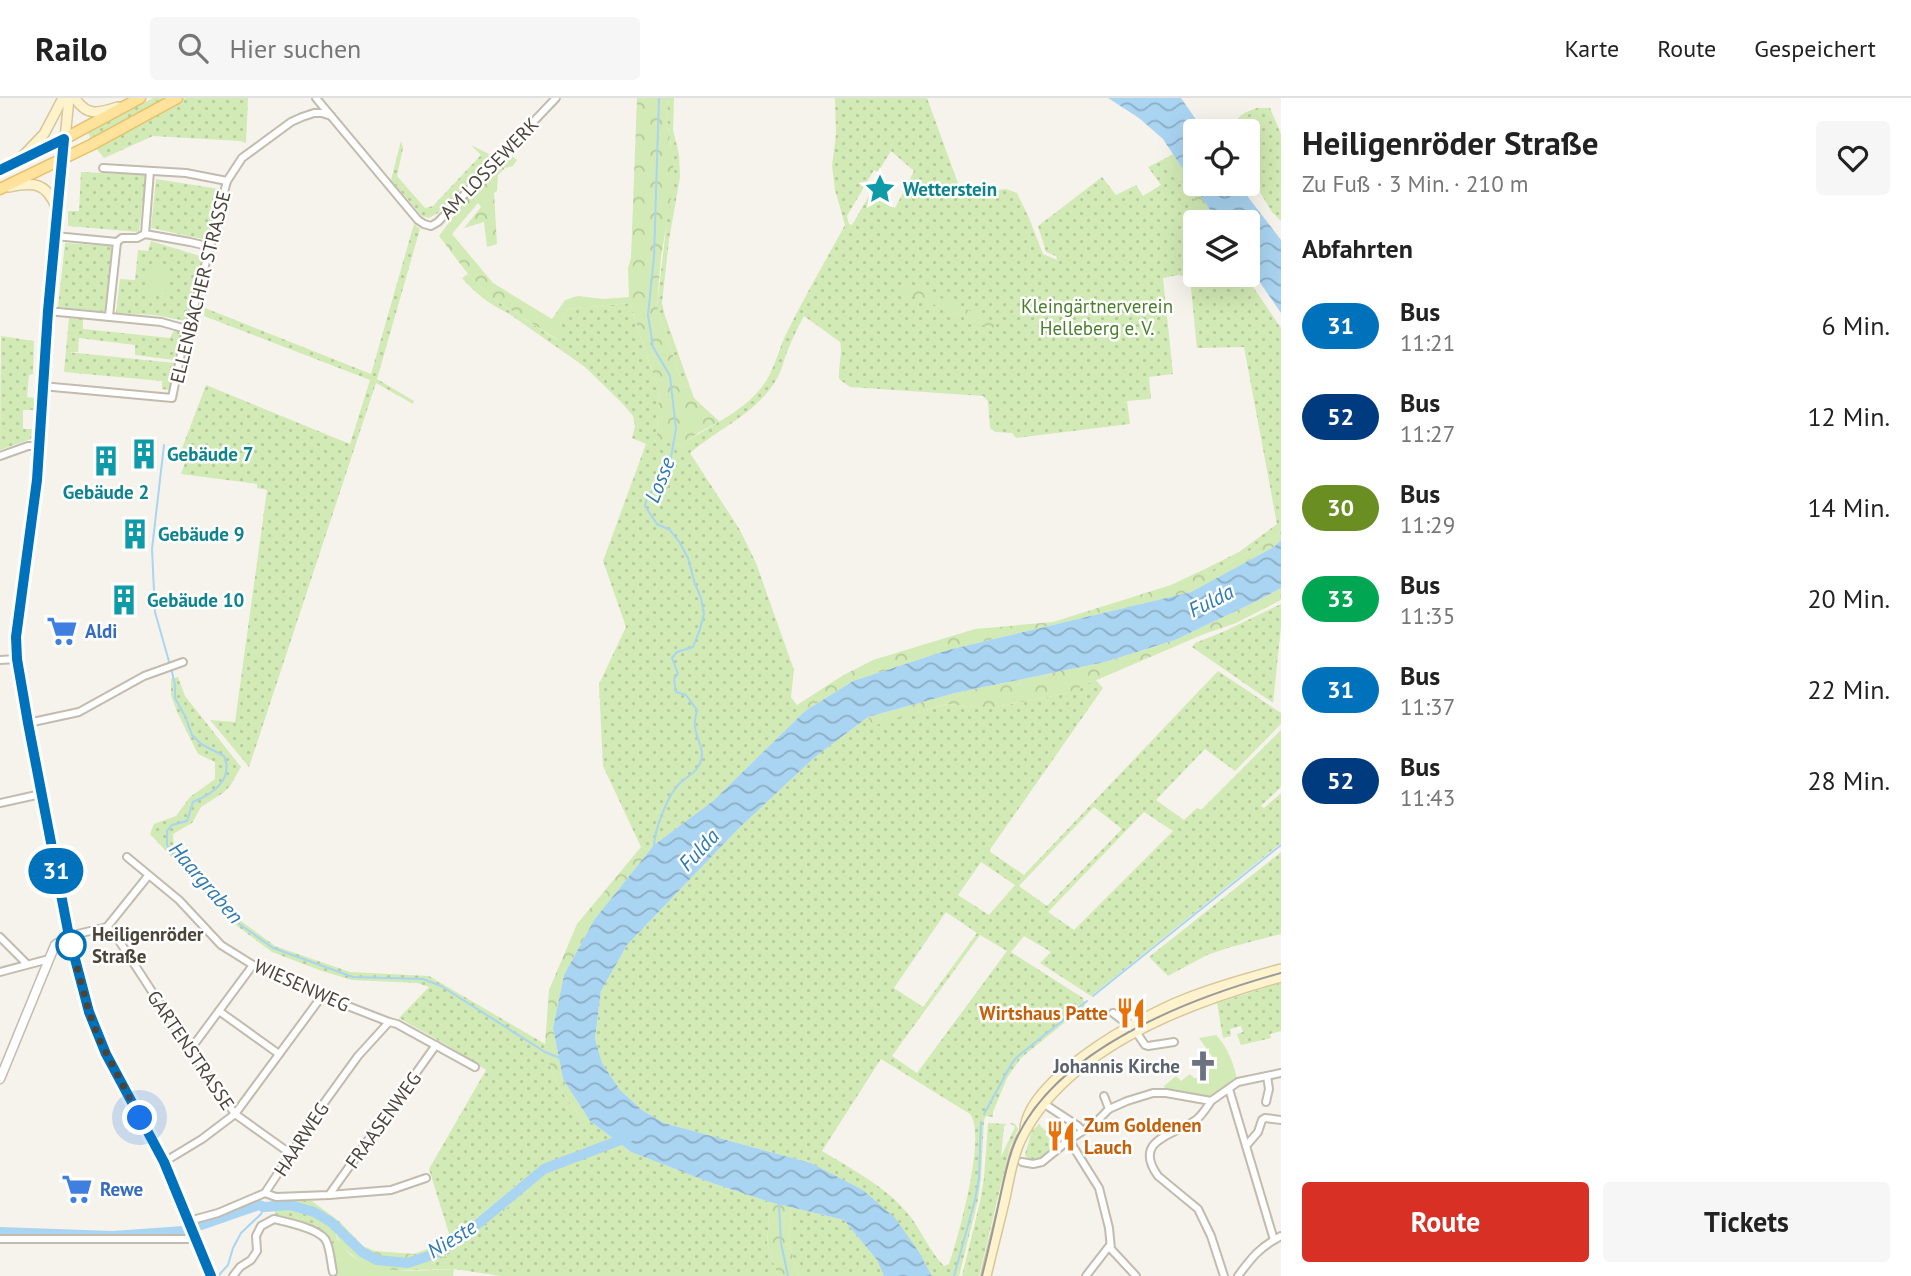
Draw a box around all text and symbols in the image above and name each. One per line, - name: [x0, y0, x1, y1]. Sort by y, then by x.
- search box: [150, 17, 640, 80]
- text: Railo: [35, 27, 108, 70]
- icon: search: [174, 29, 212, 67]
- text: Hier suchen: [230, 32, 361, 65]
- text: Karte: [1564, 33, 1619, 64]
- text: Route: [1657, 33, 1716, 64]
- text: Gespeichert: [1754, 33, 1876, 64]
- street label: AM LOSSEWERK: [435, 112, 543, 224]
- map controls: [1183, 119, 1260, 287]
- button: locate: [1183, 119, 1260, 196]
- text: Heiligenröder Straße: [1302, 121, 1598, 164]
- button: heart: [1816, 121, 1890, 195]
- text: Zu Fuß · 3 Min. · 210 m: [1302, 169, 1528, 198]
- place icon: Wetterstein: [863, 172, 897, 206]
- place label: Wetterstein: [903, 177, 997, 201]
- street label: ELLENBACHER STRASSE: [164, 188, 236, 386]
- button: layers: [1183, 210, 1260, 287]
- text: Abfahrten: [1302, 232, 1413, 265]
- park label: Kleingärtnerverein Helleberg e. V.: [1021, 294, 1173, 340]
- text: Bus: [1400, 295, 1440, 328]
- text: 6 Min.: [1822, 309, 1890, 342]
- text: 31: [1327, 310, 1354, 341]
- text: 11:21: [1400, 328, 1455, 357]
- text: Bus: [1400, 386, 1440, 419]
- text: 12 Min.: [1807, 400, 1890, 433]
- text: 52: [1327, 401, 1354, 432]
- text: 11:27: [1400, 419, 1455, 448]
- building icon: Gebäude 7: [127, 437, 161, 471]
- place label: Gebäude 7: [167, 442, 254, 466]
- building icon: Gebäude 2: [89, 444, 123, 478]
- water label: Losse: [638, 453, 681, 506]
- text: Bus: [1400, 477, 1440, 510]
- place label: Gebäude 2: [63, 480, 149, 504]
- text: 14 Min.: [1807, 491, 1890, 524]
- text: 30: [1327, 492, 1354, 523]
- text: 11:29: [1400, 510, 1455, 539]
- building icon: Gebäude 9: [118, 517, 152, 551]
- place label: Gebäude 9: [158, 522, 245, 546]
- text: Bus: [1400, 568, 1440, 601]
- water label: Fulda: [1183, 577, 1239, 623]
- text: 20 Min.: [1807, 582, 1890, 615]
- building icon: Gebäude 10: [107, 583, 141, 617]
- text: 33: [1327, 583, 1354, 614]
- place label: Gebäude 10: [147, 588, 245, 612]
- text: 11:35: [1400, 601, 1455, 630]
- supermarket icon: Aldi: [45, 614, 79, 648]
- place label: Aldi: [85, 619, 117, 643]
- text: Bus: [1400, 659, 1440, 692]
- text: 22 Min.: [1807, 673, 1890, 706]
- text: 31: [1327, 674, 1354, 705]
- text: 11:37: [1400, 692, 1455, 721]
- text: Bus: [1400, 750, 1440, 783]
- text: 28 Min.: [1807, 764, 1890, 797]
- text: 52: [1327, 765, 1354, 796]
- text: 11:43: [1400, 783, 1455, 812]
- water label: Fulda: [673, 822, 725, 876]
- water label: Haargraben: [163, 836, 249, 929]
- line badge: 31: [24, 848, 88, 894]
- text: 31: [42, 855, 70, 886]
- place label: Heiligenröder Straße: [92, 922, 204, 968]
- marker: Heiligenröder Straße: [56, 930, 86, 960]
- street label: WIESENWEG: [250, 953, 354, 1017]
- street label: GARTENSTRASSE: [142, 986, 240, 1114]
- restaurant icon: Wirtshaus Patte: [1114, 996, 1148, 1030]
- place label: Wirtshaus Patte: [979, 1001, 1108, 1025]
- church icon: Johannis Kirche: [1186, 1049, 1220, 1083]
- place label: Johannis Kirche: [1052, 1054, 1180, 1078]
- street label: FRAASENWEG: [340, 1067, 426, 1173]
- street label: HAARWEG: [268, 1098, 334, 1180]
- your location: [122, 1100, 157, 1135]
- place label: Zum Goldenen Lauch: [1084, 1113, 1202, 1159]
- restaurant icon: Zum Goldenen Lauch: [1044, 1119, 1078, 1153]
- supermarket icon: Rewe: [60, 1172, 94, 1206]
- place label: Rewe: [100, 1177, 143, 1201]
- button: Route: [1302, 1182, 1589, 1262]
- button: Tickets: [1603, 1182, 1890, 1262]
- water label: Nieste: [422, 1213, 482, 1264]

